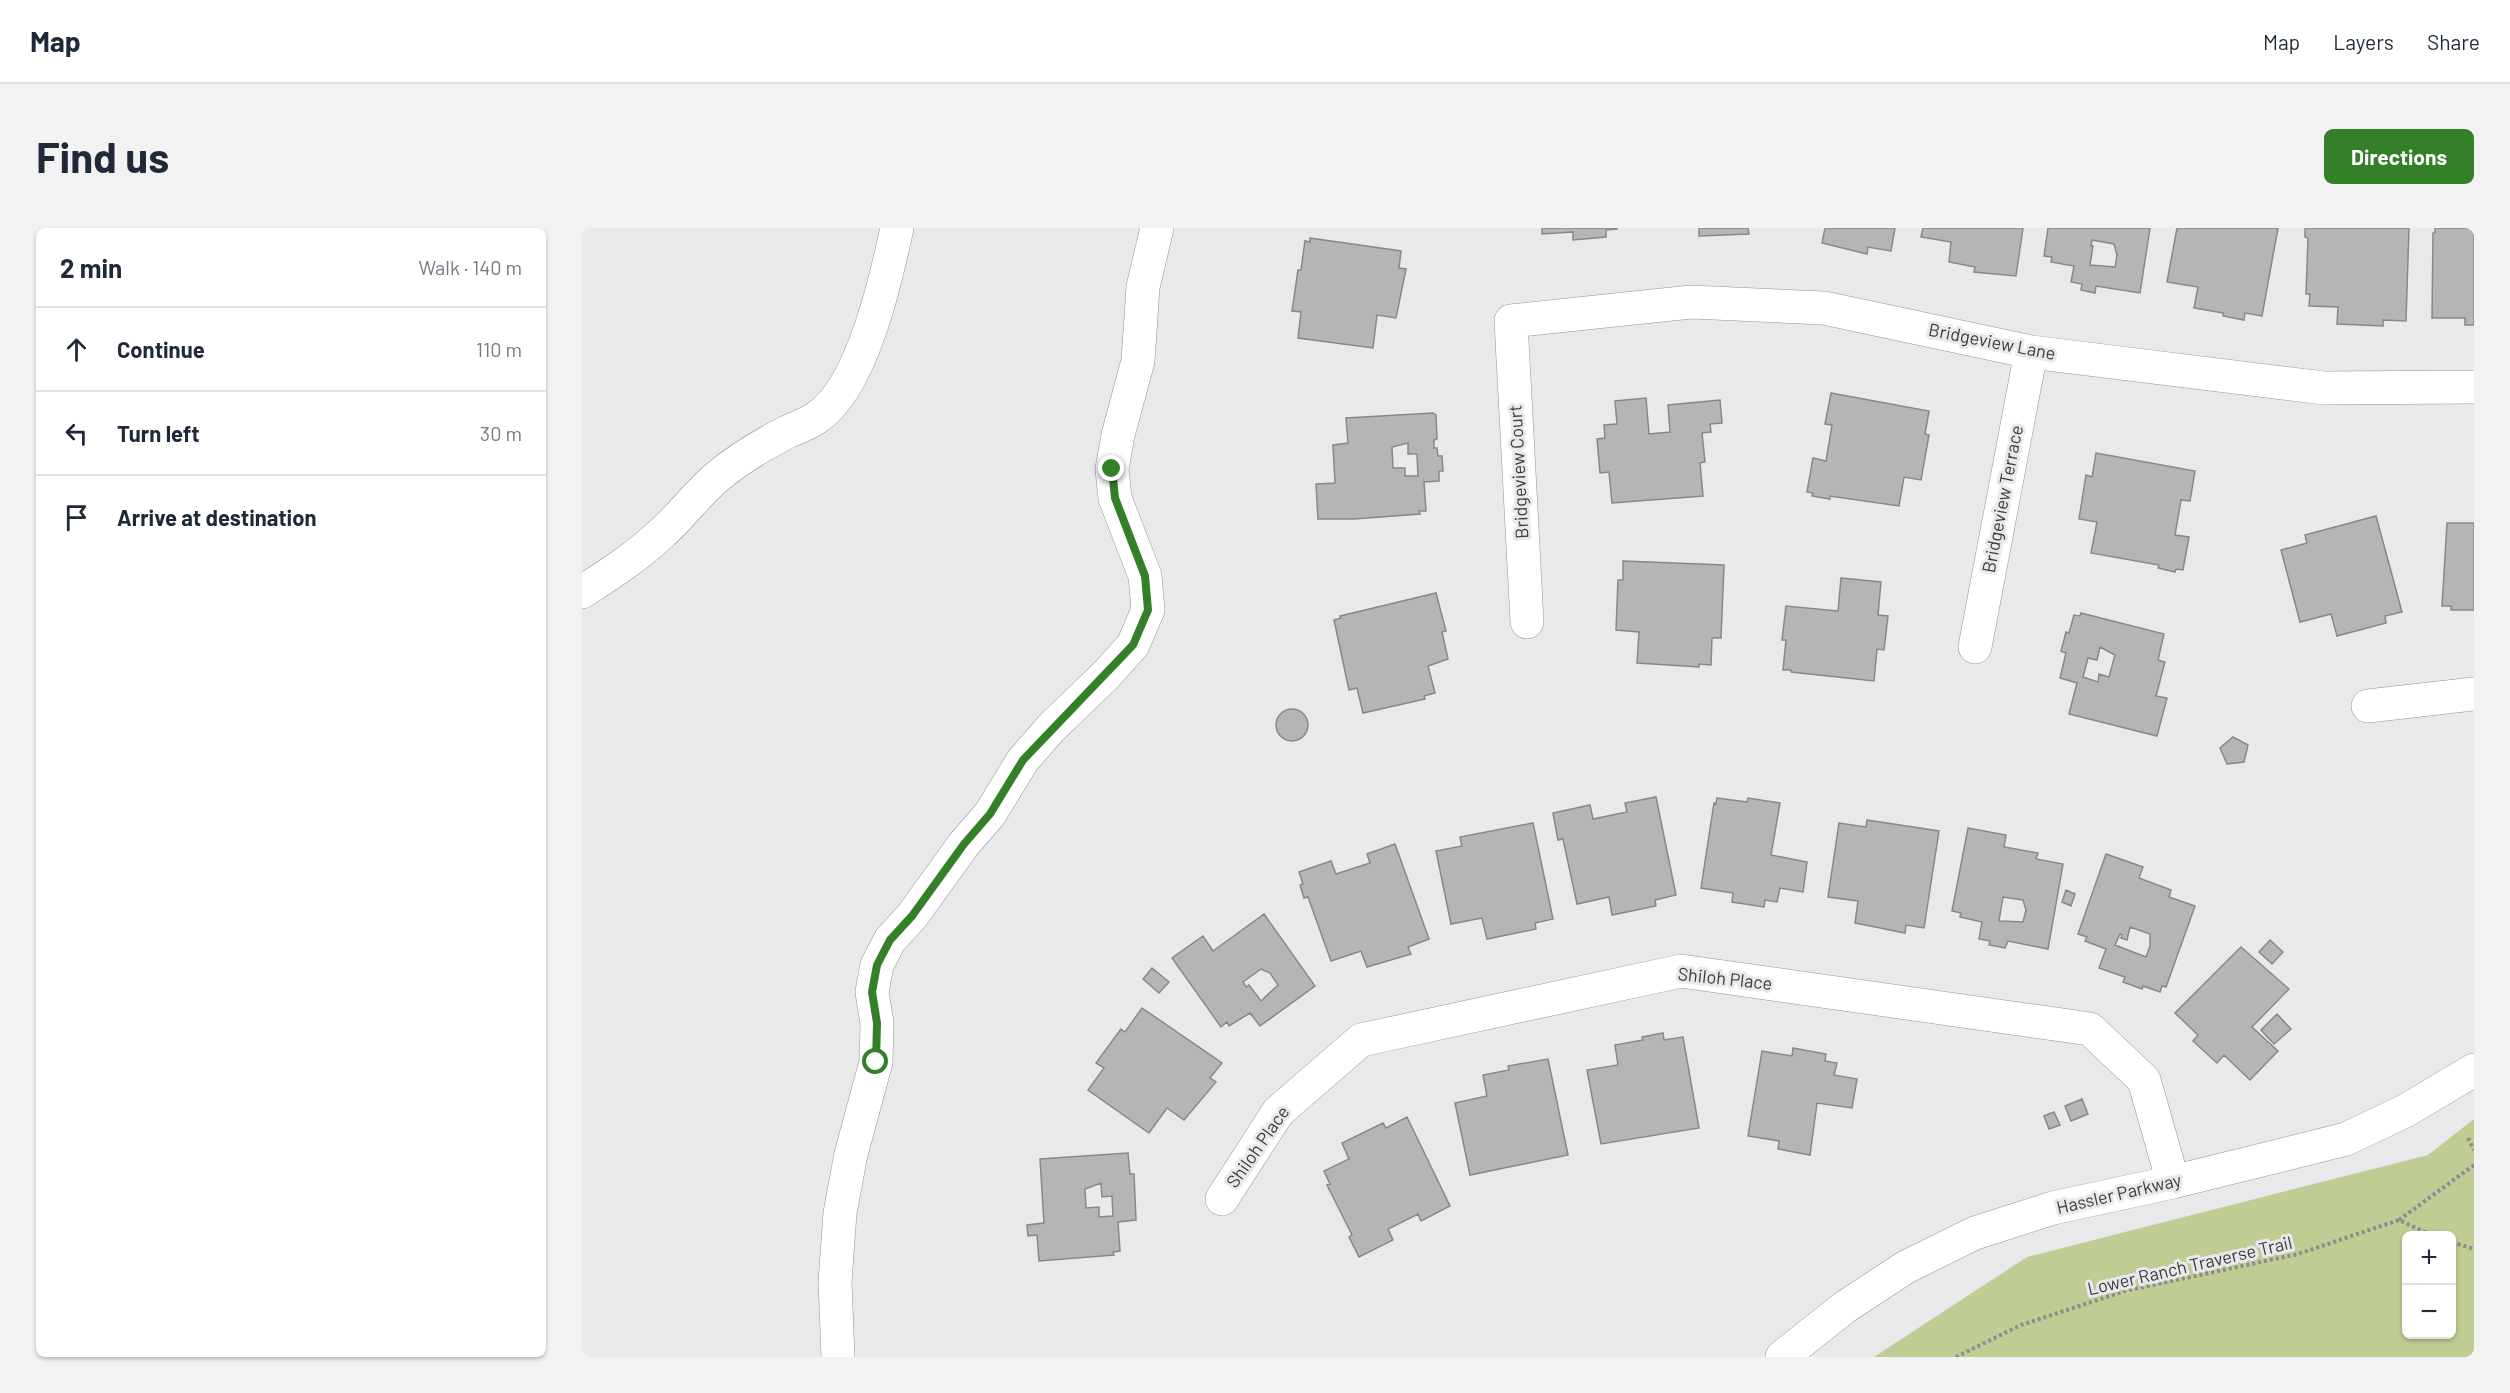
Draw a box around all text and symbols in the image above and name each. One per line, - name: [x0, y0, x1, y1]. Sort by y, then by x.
- text: Map: [30, 24, 81, 58]
- text: Map: [2263, 29, 2300, 54]
- text: Layers: [2333, 29, 2394, 54]
- text: Share: [2427, 29, 2480, 54]
- button: Directions: [2324, 129, 2474, 184]
- text: Find us: [36, 131, 169, 181]
- text: 2 min: [60, 252, 122, 283]
- text: Walk · 140 m: [418, 255, 522, 279]
- street label: Bridgeview Lane: [1927, 318, 2058, 364]
- icon: ahead: [60, 333, 93, 366]
- text: Continue: [117, 336, 205, 362]
- text: 110 m: [476, 337, 522, 361]
- street label: Bridgeview Court: [1504, 405, 1532, 540]
- icon: left: [60, 417, 93, 450]
- text: Turn left: [117, 420, 200, 446]
- text: 30 m: [480, 421, 522, 445]
- street label: Bridgeview Terrace: [1977, 423, 2027, 575]
- route end: [1098, 455, 1124, 481]
- icon: arrive: [60, 501, 93, 534]
- text: Arrive at destination: [117, 504, 316, 530]
- street label: Shiloh Place: [1677, 962, 1773, 994]
- route start: [862, 1048, 888, 1074]
- street label: Shiloh Place: [1221, 1101, 1293, 1192]
- street label: Hassler Parkway: [2054, 1168, 2183, 1218]
- street label: Lower Ranch Traverse Trail: [2085, 1231, 2294, 1299]
- map controls: [2402, 1231, 2456, 1339]
- button: +: [2402, 1231, 2456, 1285]
- button: −: [2402, 1285, 2456, 1339]

